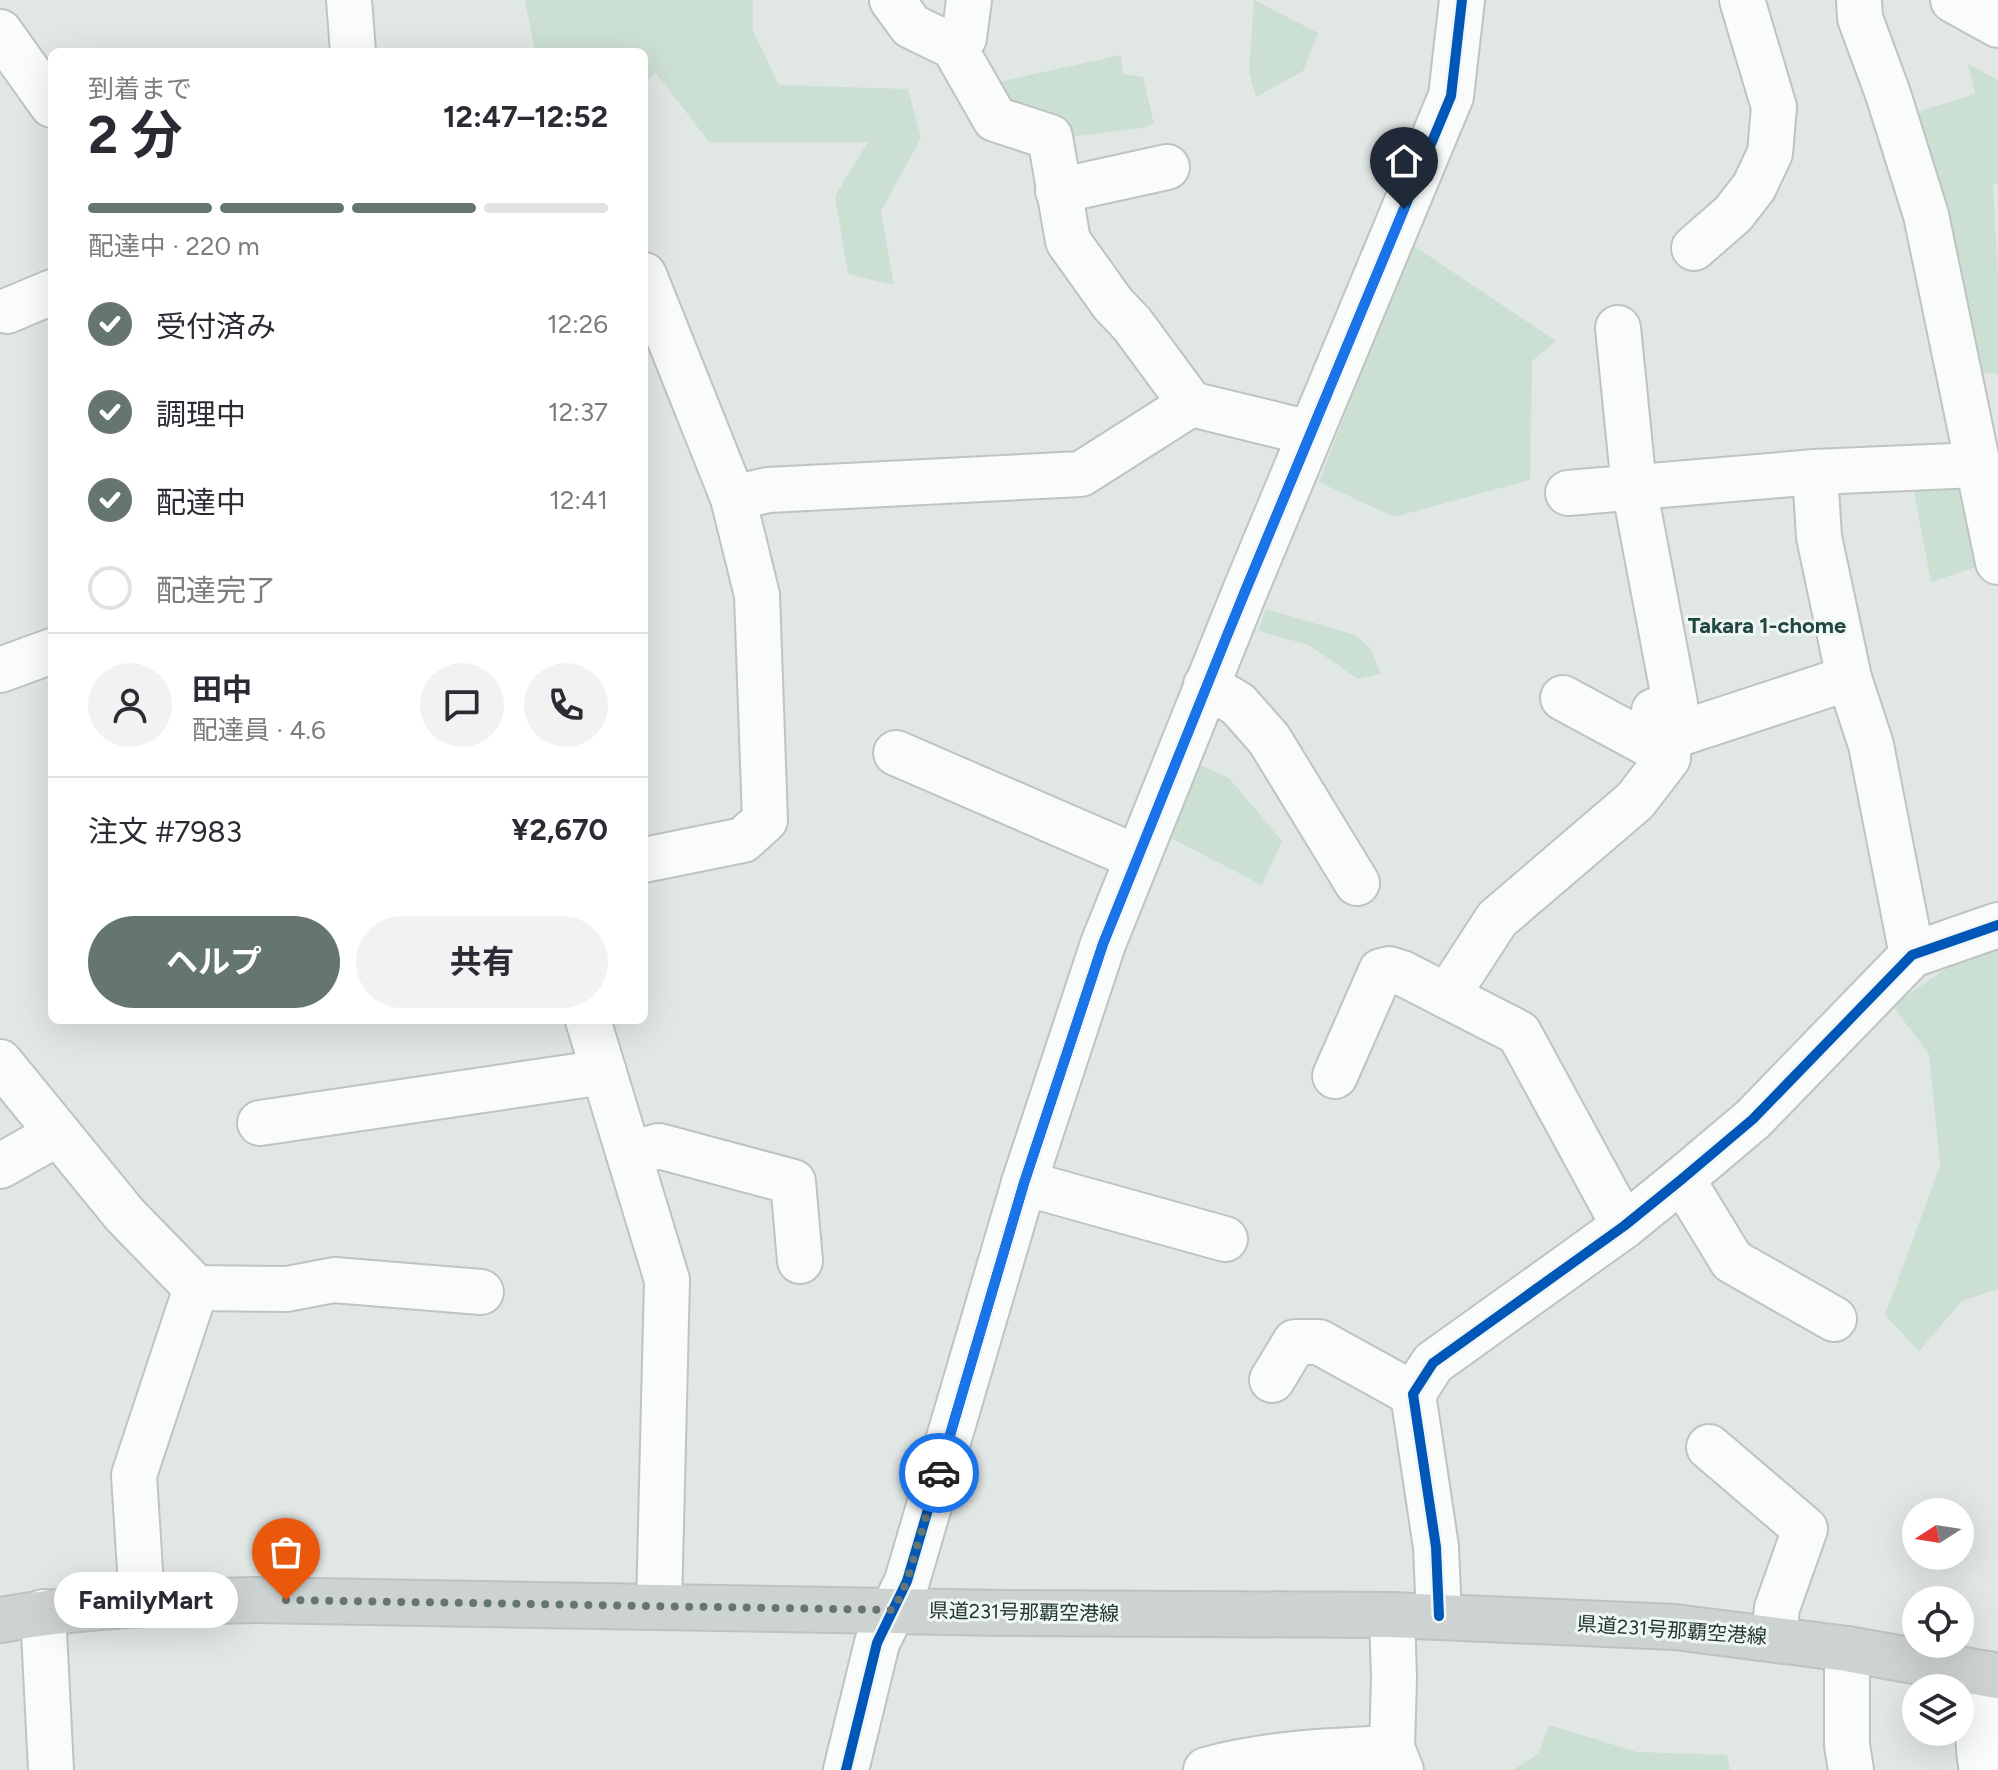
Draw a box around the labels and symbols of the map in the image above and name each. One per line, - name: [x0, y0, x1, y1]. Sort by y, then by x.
- pin: [1370, 127, 1438, 209]
- district label: Takara 1-chome: [1688, 612, 1846, 639]
- courier: [899, 1433, 979, 1513]
- north arrow: [1902, 1498, 1974, 1570]
- pin: [252, 1518, 320, 1600]
- callout: FamilyMart: [54, 1572, 238, 1628]
- street label: 県道231号那覇空港線: [929, 1598, 1119, 1626]
- street label: 県道231号那覇空港線: [1576, 1611, 1768, 1649]

